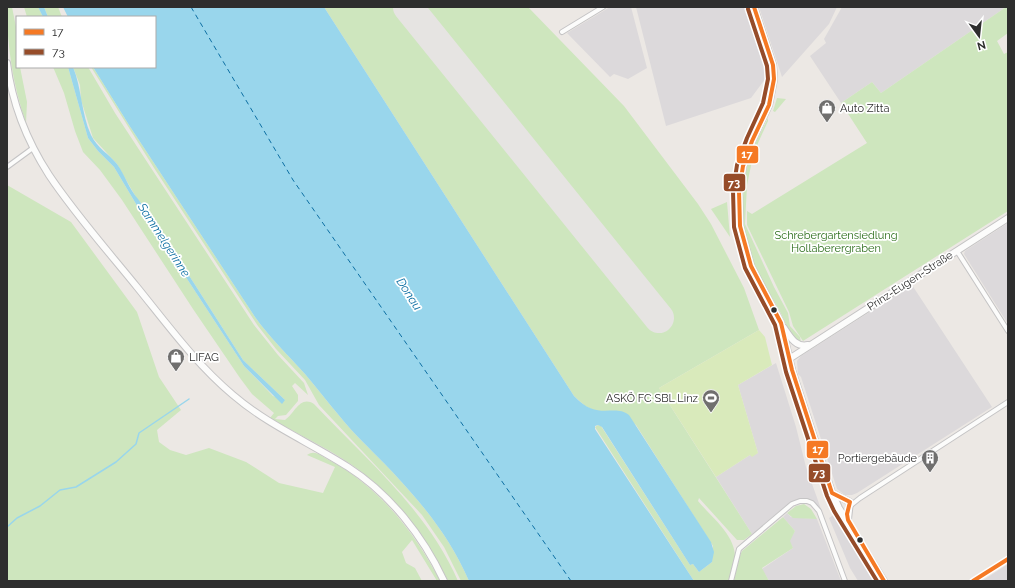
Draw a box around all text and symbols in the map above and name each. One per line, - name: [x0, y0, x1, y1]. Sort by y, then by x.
- legend: [16, 16, 156, 68]
- north arrow: [959, 16, 999, 56]
- text: 17: [52, 25, 64, 39]
- text: N: [976, 38, 987, 53]
- text: 73: [52, 45, 65, 59]
- shop icon: Auto Zitta: [817, 98, 837, 123]
- place label: Auto Zitta: [840, 102, 889, 115]
- line badge: 17: [736, 145, 759, 164]
- text: 17: [741, 148, 754, 161]
- line badge: 73: [723, 173, 746, 192]
- text: 73: [728, 177, 740, 190]
- water label: Sammelgerinne: [134, 200, 193, 280]
- park label: Schrebergartensiedlung Hollaberergraben: [774, 229, 898, 255]
- street label: Prinz-Eugen-Straße: [865, 248, 956, 314]
- water label: Donau: [393, 275, 425, 313]
- unlabelled marker: [769, 305, 779, 315]
- shop icon: LIFAG: [166, 347, 186, 372]
- place label: LIFAG: [189, 351, 219, 364]
- sports icon: ASKÖ FC SBL Linz: [701, 388, 721, 413]
- place label: ASKÖ FC SBL Linz: [606, 392, 699, 405]
- line badge: 17: [806, 440, 829, 459]
- text: 17: [812, 443, 825, 456]
- building icon: Portiergebäude: [920, 448, 940, 473]
- place label: Portiergebäude: [838, 452, 918, 465]
- line badge: 73: [808, 463, 831, 483]
- text: 73: [813, 467, 825, 480]
- unlabelled marker: [855, 535, 865, 545]

